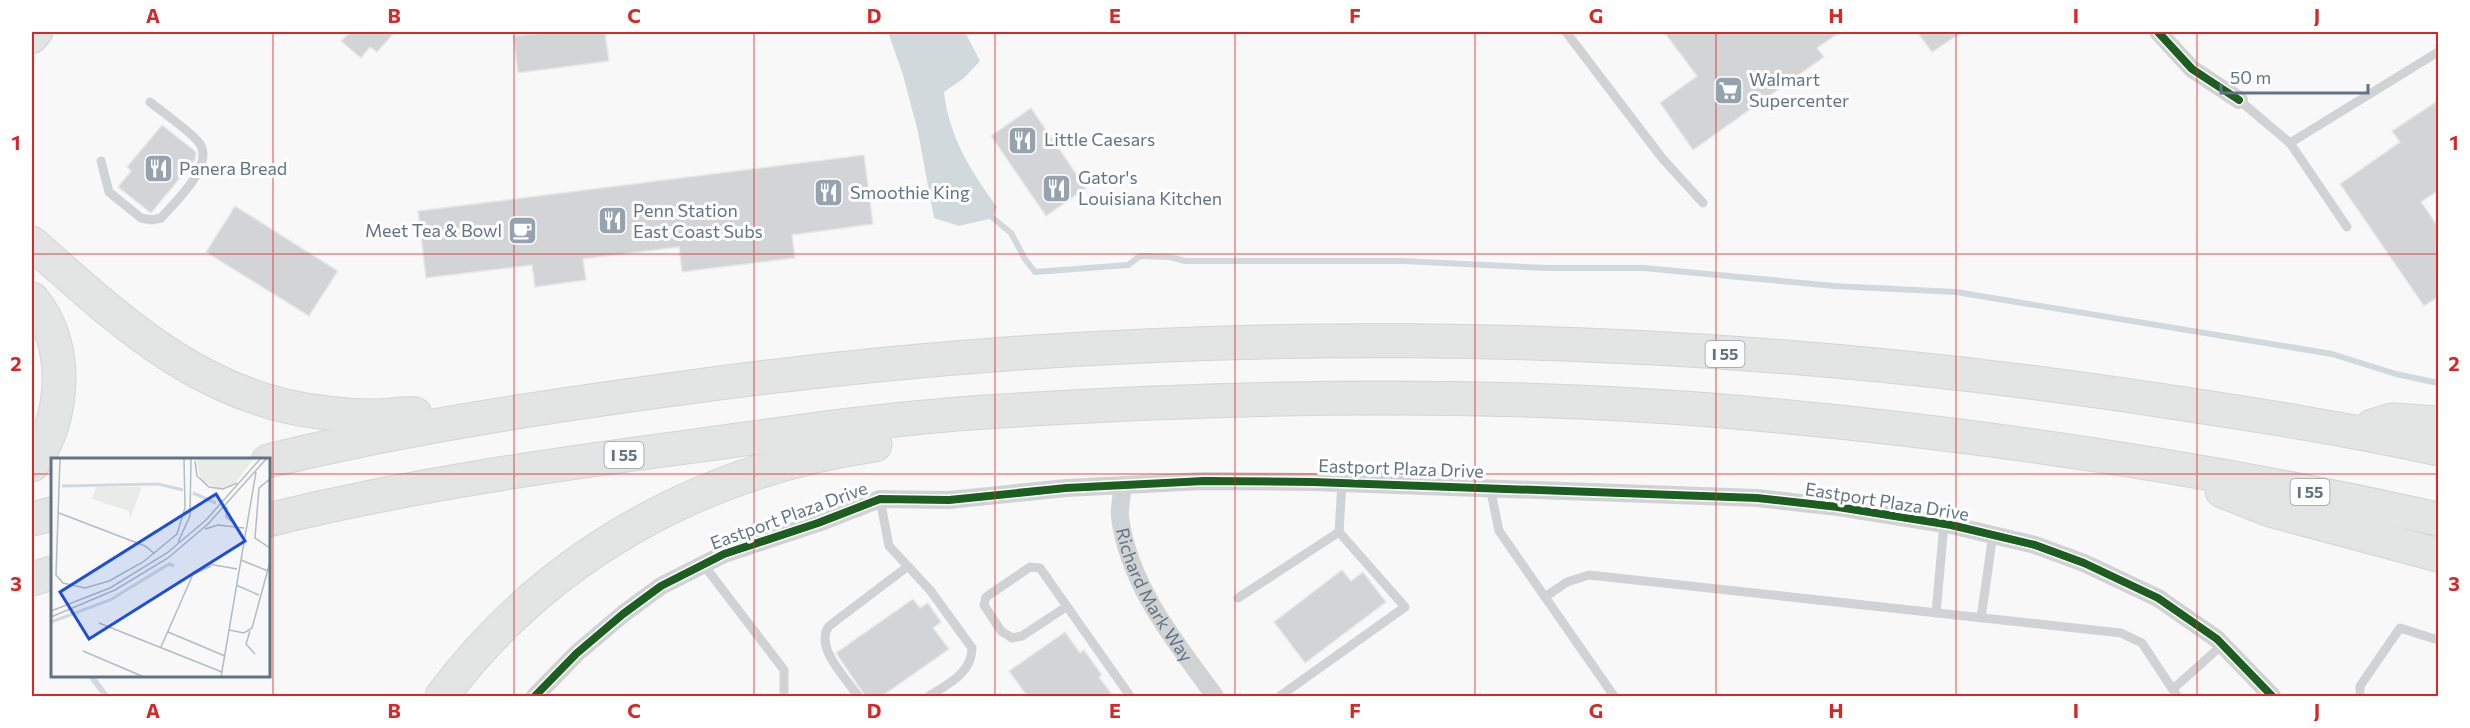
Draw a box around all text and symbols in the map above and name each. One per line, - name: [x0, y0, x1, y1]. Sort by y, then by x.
- text: A: [146, 3, 160, 27]
- text: B: [387, 3, 401, 27]
- text: C: [627, 3, 641, 27]
- text: D: [867, 3, 881, 27]
- text: E: [1109, 3, 1121, 27]
- text: F: [1349, 3, 1361, 27]
- text: G: [1589, 3, 1603, 27]
- text: H: [1829, 3, 1844, 27]
- text: I: [2073, 3, 2079, 27]
- text: J: [2314, 3, 2320, 27]
- scale bar: [2221, 57, 2368, 95]
- text: 50 m: [2230, 66, 2271, 88]
- place label: Walmart Supercenter: [1749, 68, 1849, 111]
- supermarket icon: Walmart Supercenter: [1712, 74, 1744, 106]
- restaurant icon: Little Caesars: [1007, 124, 1039, 156]
- place label: Little Caesars: [1044, 128, 1155, 150]
- text: 1: [11, 130, 21, 154]
- text: 1: [2449, 130, 2459, 154]
- restaurant icon: Panera Bread: [142, 153, 174, 185]
- place label: Panera Bread: [179, 157, 287, 179]
- place label: Gator's Louisiana Kitchen: [1078, 166, 1222, 209]
- restaurant icon: Gator's Louisiana Kitchen: [1041, 172, 1073, 204]
- restaurant icon: Smoothie King: [813, 177, 845, 209]
- place label: Smoothie King: [850, 181, 970, 203]
- place label: Penn Station East Coast Subs: [633, 199, 763, 242]
- restaurant icon: Penn Station East Coast Subs: [596, 205, 628, 237]
- cafe icon: Meet Tea & Bowl: [507, 215, 539, 247]
- place label: Meet Tea & Bowl: [365, 219, 502, 241]
- road number: I 55: [1706, 341, 1744, 367]
- text: 2: [10, 351, 22, 375]
- text: 2: [2448, 351, 2460, 375]
- road number: I 55: [604, 442, 644, 468]
- street label: Eastport Plaza Drive: [1318, 454, 1484, 482]
- inset map: [51, 458, 270, 677]
- street label: Eastport Plaza Drive: [707, 476, 870, 554]
- street label: Eastport Plaza Drive: [1804, 477, 1971, 525]
- road number: I 55: [2290, 479, 2330, 505]
- street label: Richard Mark Way: [1112, 526, 1198, 666]
- text: 3: [10, 571, 22, 595]
- text: 3: [2448, 571, 2460, 595]
- text: A: [146, 698, 160, 722]
- text: B: [387, 698, 401, 722]
- text: C: [627, 698, 641, 722]
- text: D: [867, 698, 881, 722]
- text: E: [1109, 698, 1121, 722]
- text: F: [1349, 698, 1361, 722]
- text: G: [1589, 698, 1603, 722]
- text: H: [1829, 698, 1844, 722]
- text: I: [2073, 698, 2079, 722]
- text: J: [2314, 698, 2320, 722]

